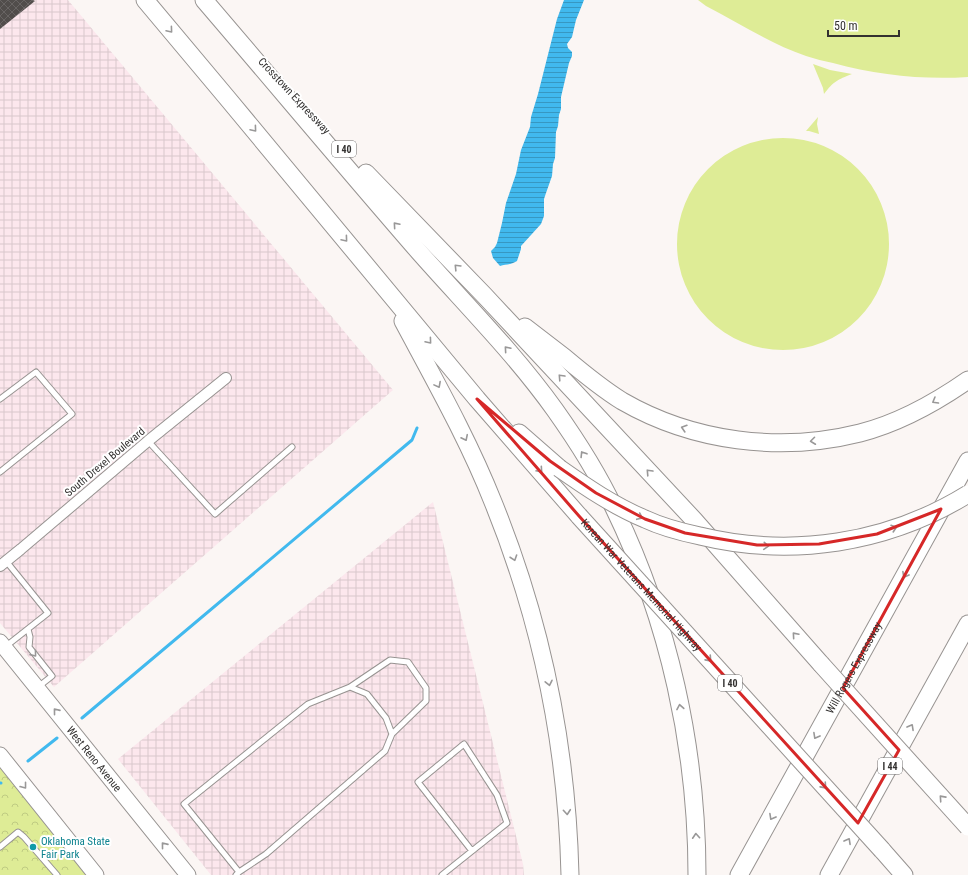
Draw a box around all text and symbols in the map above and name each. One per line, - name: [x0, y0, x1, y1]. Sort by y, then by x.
- scale bar: [828, 12, 899, 38]
- text: 50 m: [834, 19, 858, 33]
- one-way arrow: [165, 25, 172, 32]
- street label: Crosstown Expressway: [255, 55, 333, 137]
- one-way arrow: [249, 125, 256, 132]
- road number: I 40: [332, 141, 356, 157]
- one-way arrow: [394, 222, 401, 230]
- one-way arrow: [340, 235, 347, 242]
- one-way arrow: [454, 264, 462, 272]
- one-way arrow: [424, 336, 431, 343]
- one-way arrow: [504, 347, 511, 354]
- one-way arrow: [558, 374, 565, 382]
- one-way arrow: [433, 381, 440, 389]
- one-way arrow: [932, 396, 939, 403]
- one-way arrow: [681, 424, 688, 433]
- street label: South Drexel Boulevard: [62, 425, 148, 499]
- one-way arrow: [460, 433, 467, 441]
- one-way arrow: [810, 436, 816, 445]
- one-way arrow: [581, 451, 588, 458]
- one-way arrow: [535, 465, 542, 473]
- one-way arrow: [647, 469, 654, 477]
- one-way arrow: [636, 512, 643, 520]
- street label: Korean War Veterans Memorial Highway: [578, 516, 705, 654]
- one-way arrow: [891, 525, 898, 533]
- one-way arrow: [763, 541, 769, 550]
- one-way arrow: [509, 554, 518, 561]
- one-way arrow: [902, 571, 910, 578]
- street label: Will Rogers Expressway: [823, 619, 884, 716]
- one-way arrow: [793, 632, 800, 639]
- one-way arrow: [30, 650, 37, 657]
- one-way arrow: [704, 654, 711, 662]
- road number: I 40: [718, 675, 742, 691]
- one-way arrow: [544, 680, 552, 686]
- one-way arrow: [676, 704, 685, 710]
- one-way arrow: [53, 708, 60, 716]
- street label: West Reno Avenue: [64, 723, 124, 794]
- one-way arrow: [906, 724, 914, 731]
- one-way arrow: [814, 732, 821, 739]
- road number: I 44: [878, 758, 902, 774]
- one-way arrow: [19, 781, 26, 788]
- one-way arrow: [819, 781, 827, 789]
- one-way arrow: [940, 795, 947, 802]
- one-way arrow: [562, 809, 571, 815]
- one-way arrow: [769, 813, 776, 820]
- one-way arrow: [691, 833, 700, 839]
- place label: Oklahoma State Fair Park: [41, 835, 110, 861]
- one-way arrow: [843, 838, 850, 845]
- marker: Oklahoma State Fair Park: [28, 842, 38, 852]
- one-way arrow: [161, 842, 168, 849]

